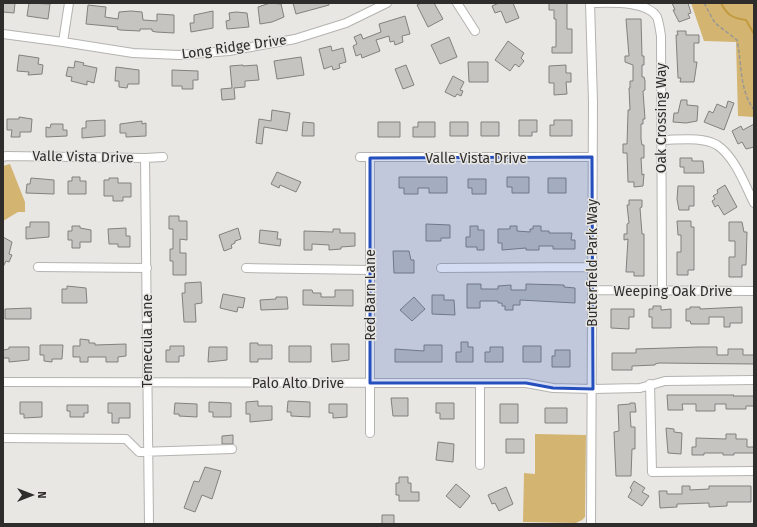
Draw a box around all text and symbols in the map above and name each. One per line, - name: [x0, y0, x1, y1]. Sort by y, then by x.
- street label: Long Ridge Drive: [180, 31, 288, 63]
- street label: Oak Crossing Way: [653, 63, 670, 173]
- street label: Valle Vista Drive: [32, 148, 134, 166]
- street label: Valle Vista Drive: [425, 150, 527, 167]
- street label: Butterfield Park Way: [584, 199, 601, 327]
- street label: Red Barn Lane: [362, 249, 379, 341]
- street label: Weeping Oak Drive: [613, 283, 733, 300]
- street label: Temecula Lane: [139, 294, 156, 388]
- street label: Palo Alto Drive: [252, 375, 344, 392]
- north arrow: [12, 475, 52, 515]
- text: N: [35, 491, 48, 499]

